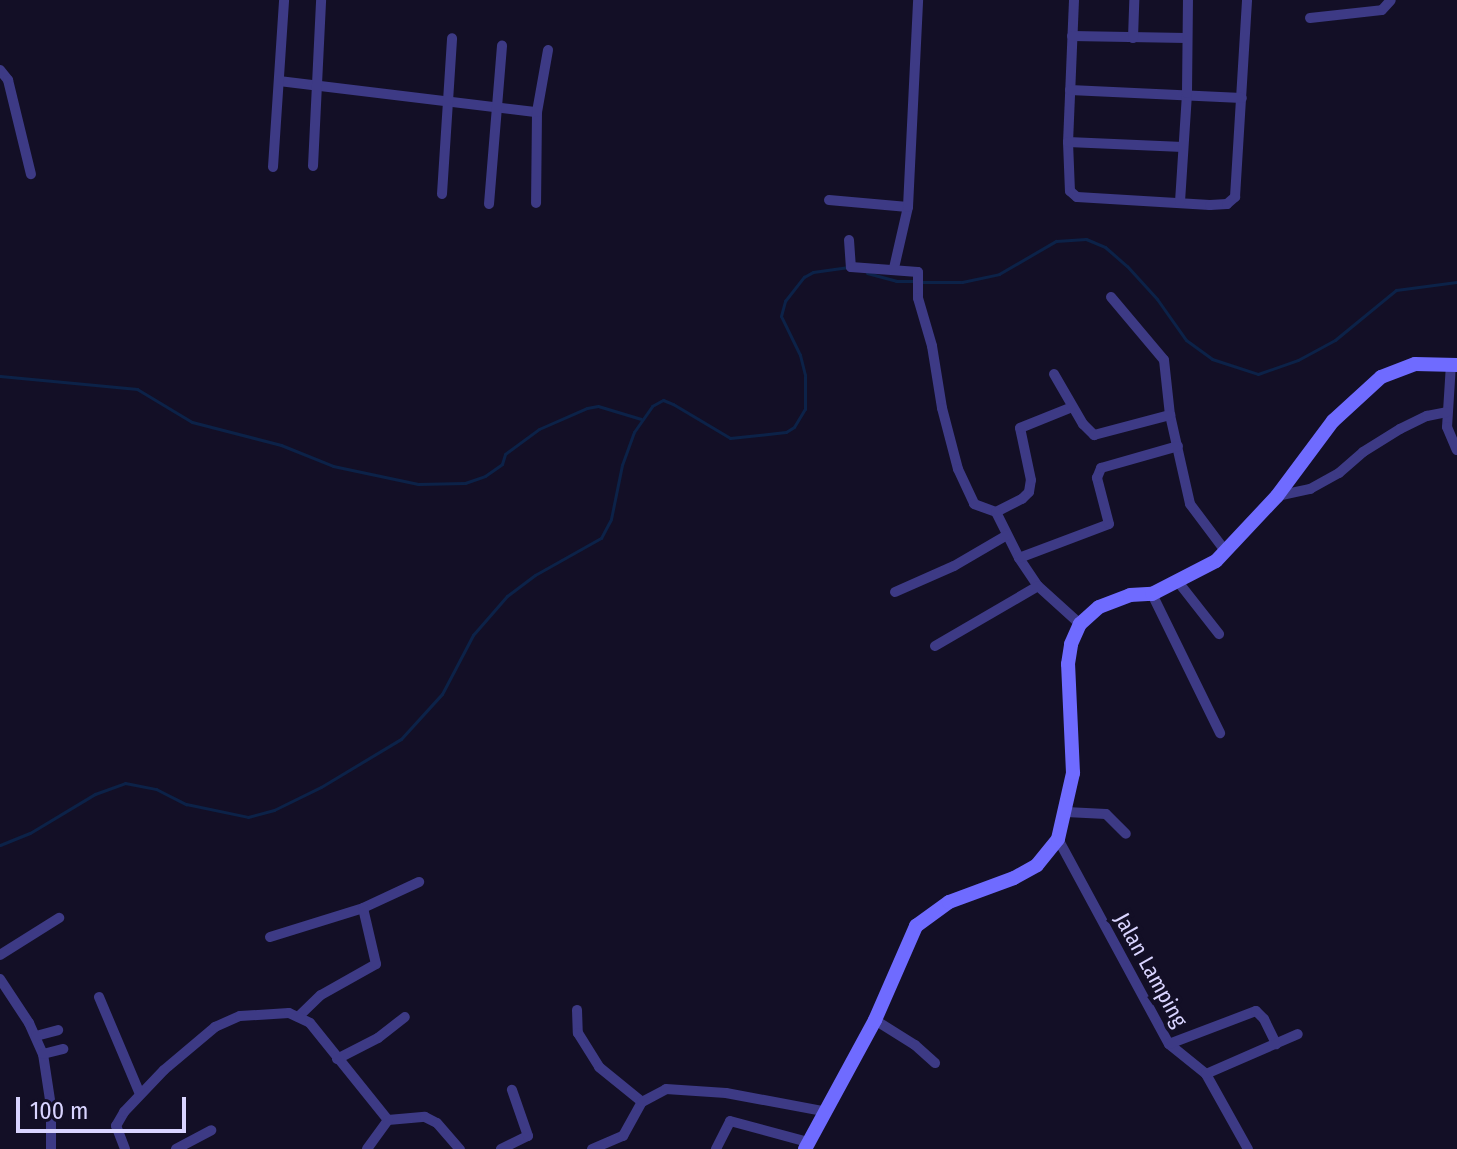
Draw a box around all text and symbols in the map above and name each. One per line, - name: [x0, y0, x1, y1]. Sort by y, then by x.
- street label: Jalan Lamping: [1109, 908, 1193, 1032]
- scale bar: [20, 1081, 190, 1131]
- text: 100 m: [30, 1097, 88, 1125]

